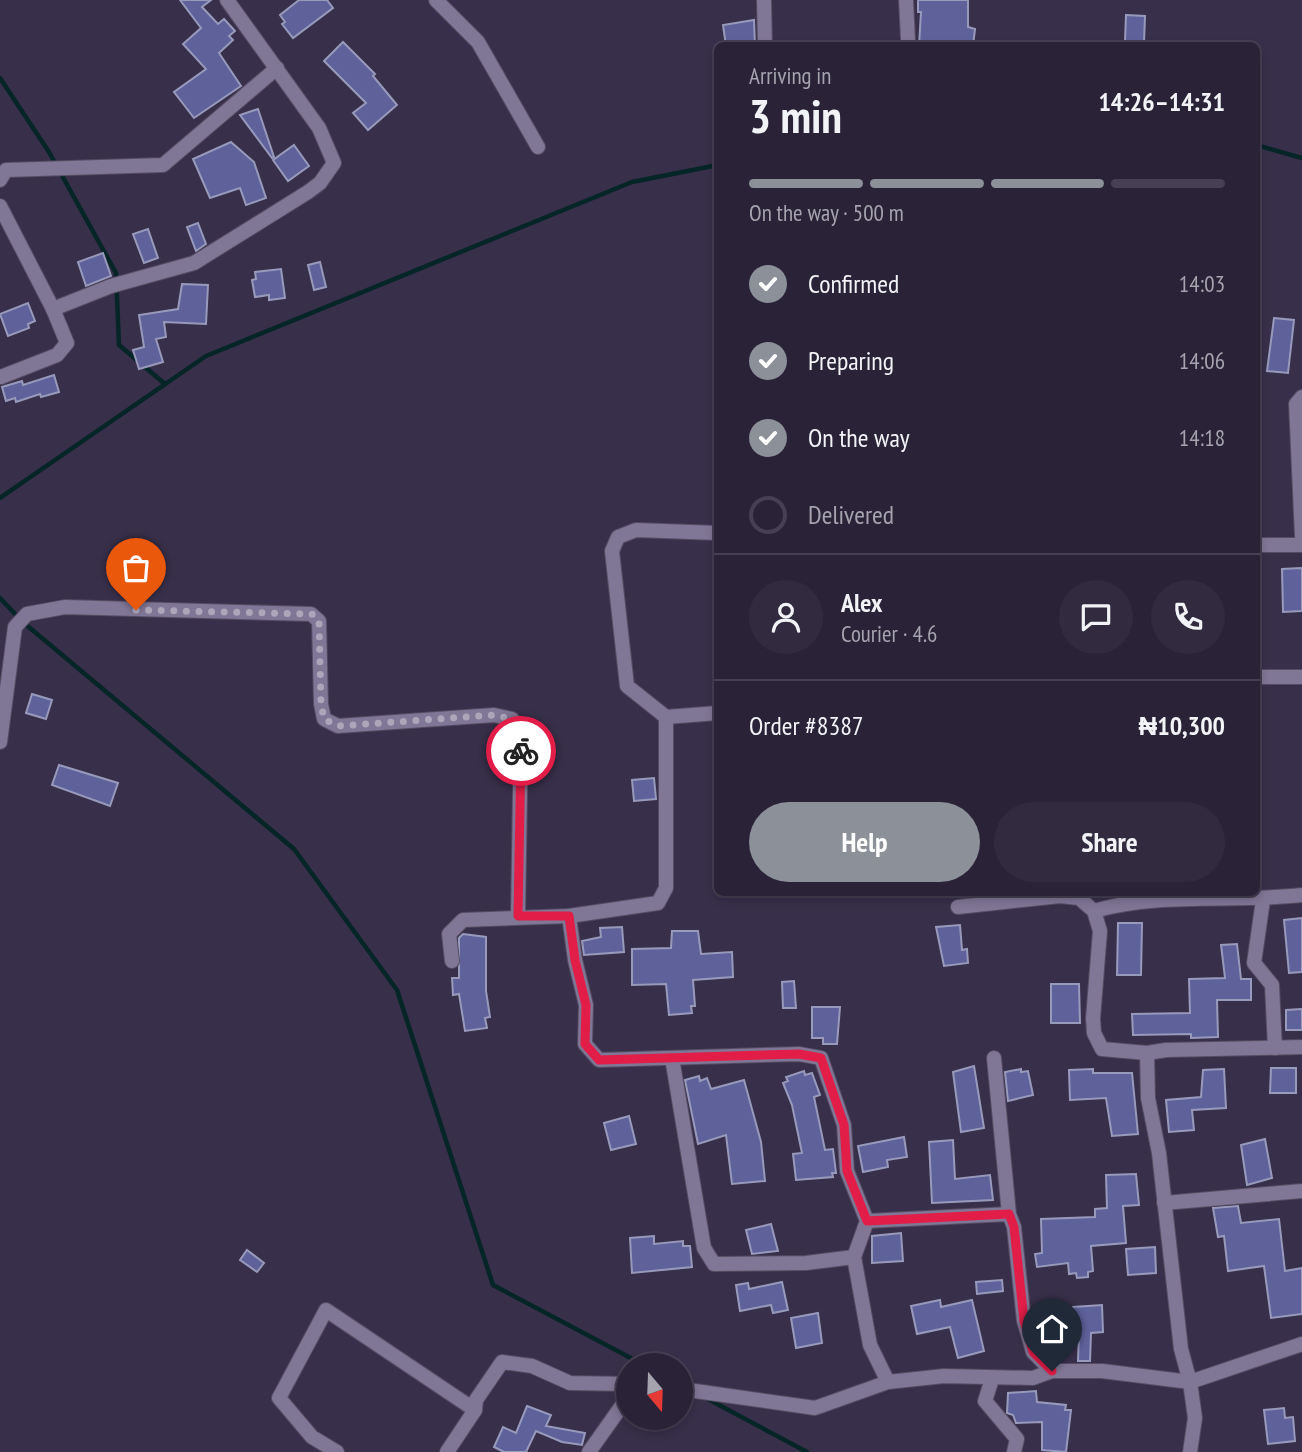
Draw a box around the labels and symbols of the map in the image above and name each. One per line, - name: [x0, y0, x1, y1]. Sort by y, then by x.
- pin: [106, 538, 166, 610]
- courier: [486, 716, 556, 786]
- pin: [1022, 1299, 1082, 1371]
- north arrow: [616, 1353, 693, 1430]

